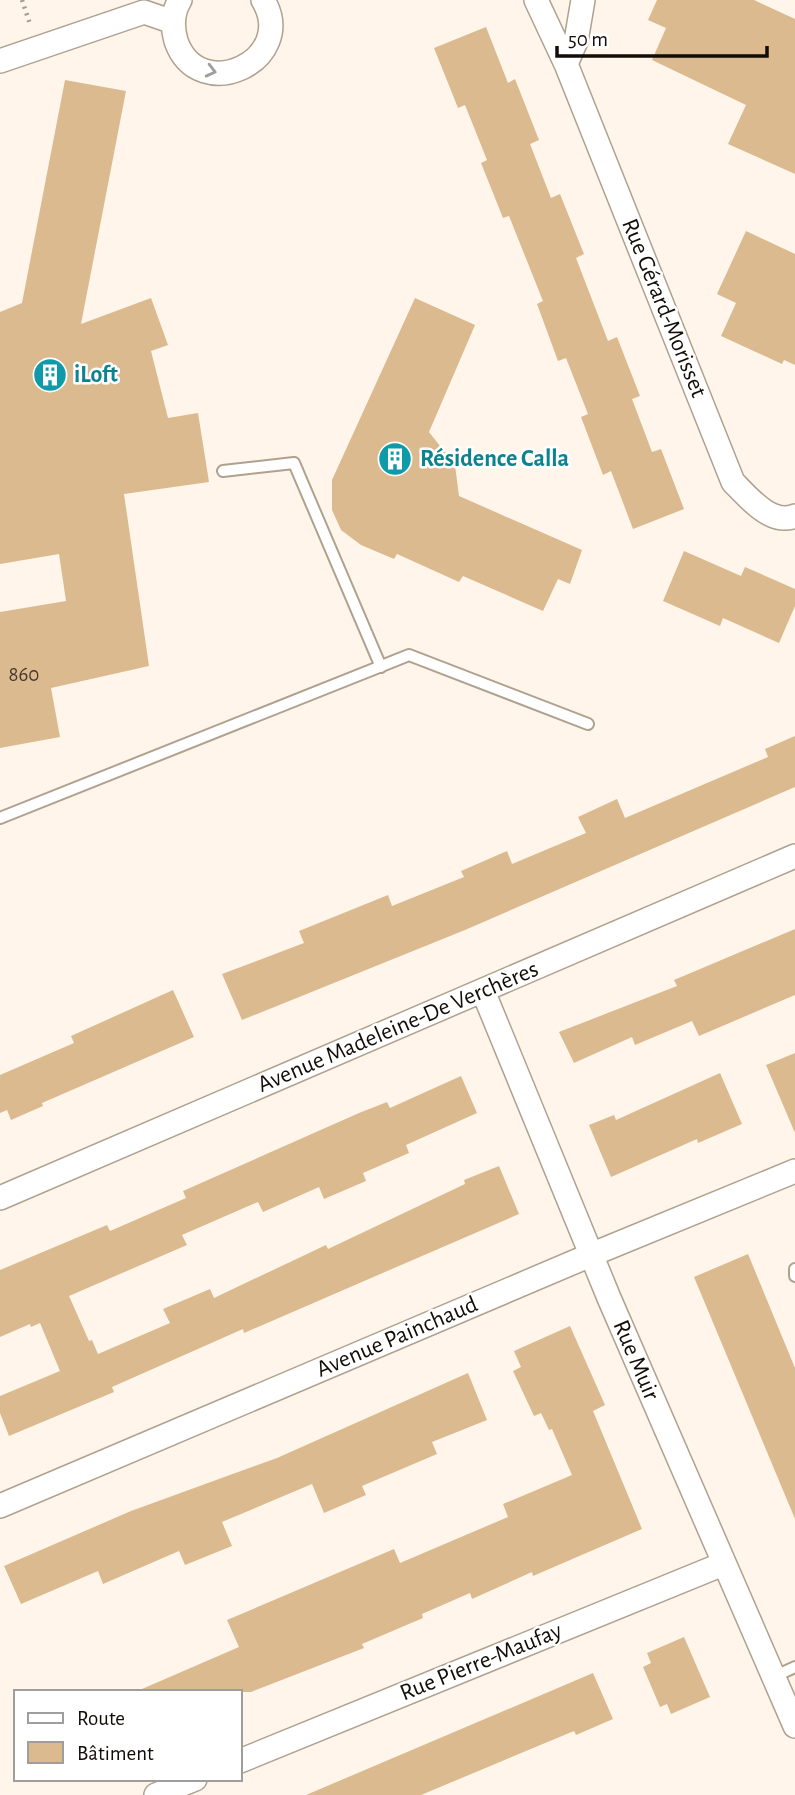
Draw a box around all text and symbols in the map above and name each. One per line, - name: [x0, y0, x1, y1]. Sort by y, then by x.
- scale bar: [557, 14, 767, 58]
- text: 50 m: [568, 29, 608, 50]
- one-way arrow: [205, 63, 217, 77]
- street label: Rue Gérard-Morisset: [617, 215, 711, 401]
- building icon: iLoft: [31, 356, 69, 394]
- place label: iLoft: [74, 363, 118, 387]
- building icon: Résidence Calla: [376, 440, 414, 478]
- place label: Résidence Calla: [420, 447, 569, 471]
- house number: 860: [9, 664, 39, 685]
- street label: Avenue Madeleine-De Verchères: [254, 957, 542, 1097]
- street label: Avenue Painchaud: [313, 1292, 481, 1382]
- street label: Rue Muir: [608, 1316, 664, 1404]
- street label: Rue Pierre-Maufay: [397, 1619, 565, 1705]
- legend: [14, 1690, 242, 1781]
- text: Route: [77, 1708, 125, 1729]
- text: Bâtiment: [77, 1743, 154, 1764]

